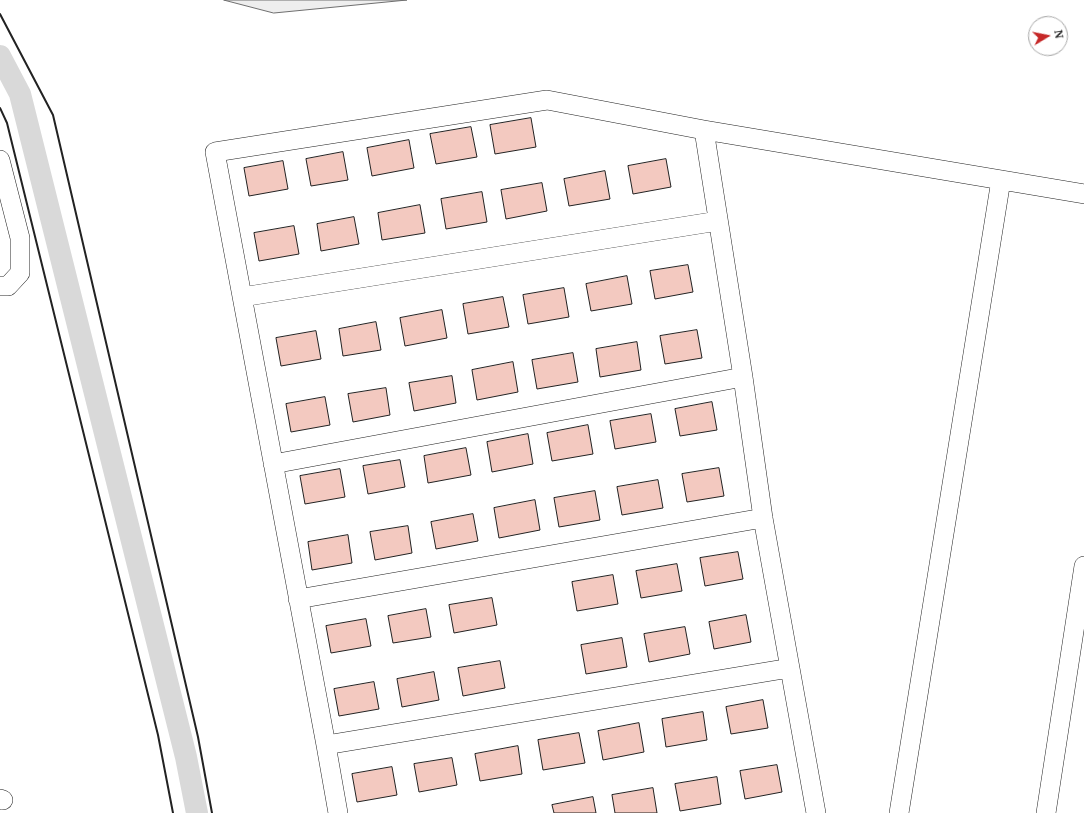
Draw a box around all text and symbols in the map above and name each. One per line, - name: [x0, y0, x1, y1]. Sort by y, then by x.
- north arrow: [1028, 16, 1068, 56]
- text: N: [1051, 28, 1067, 40]

